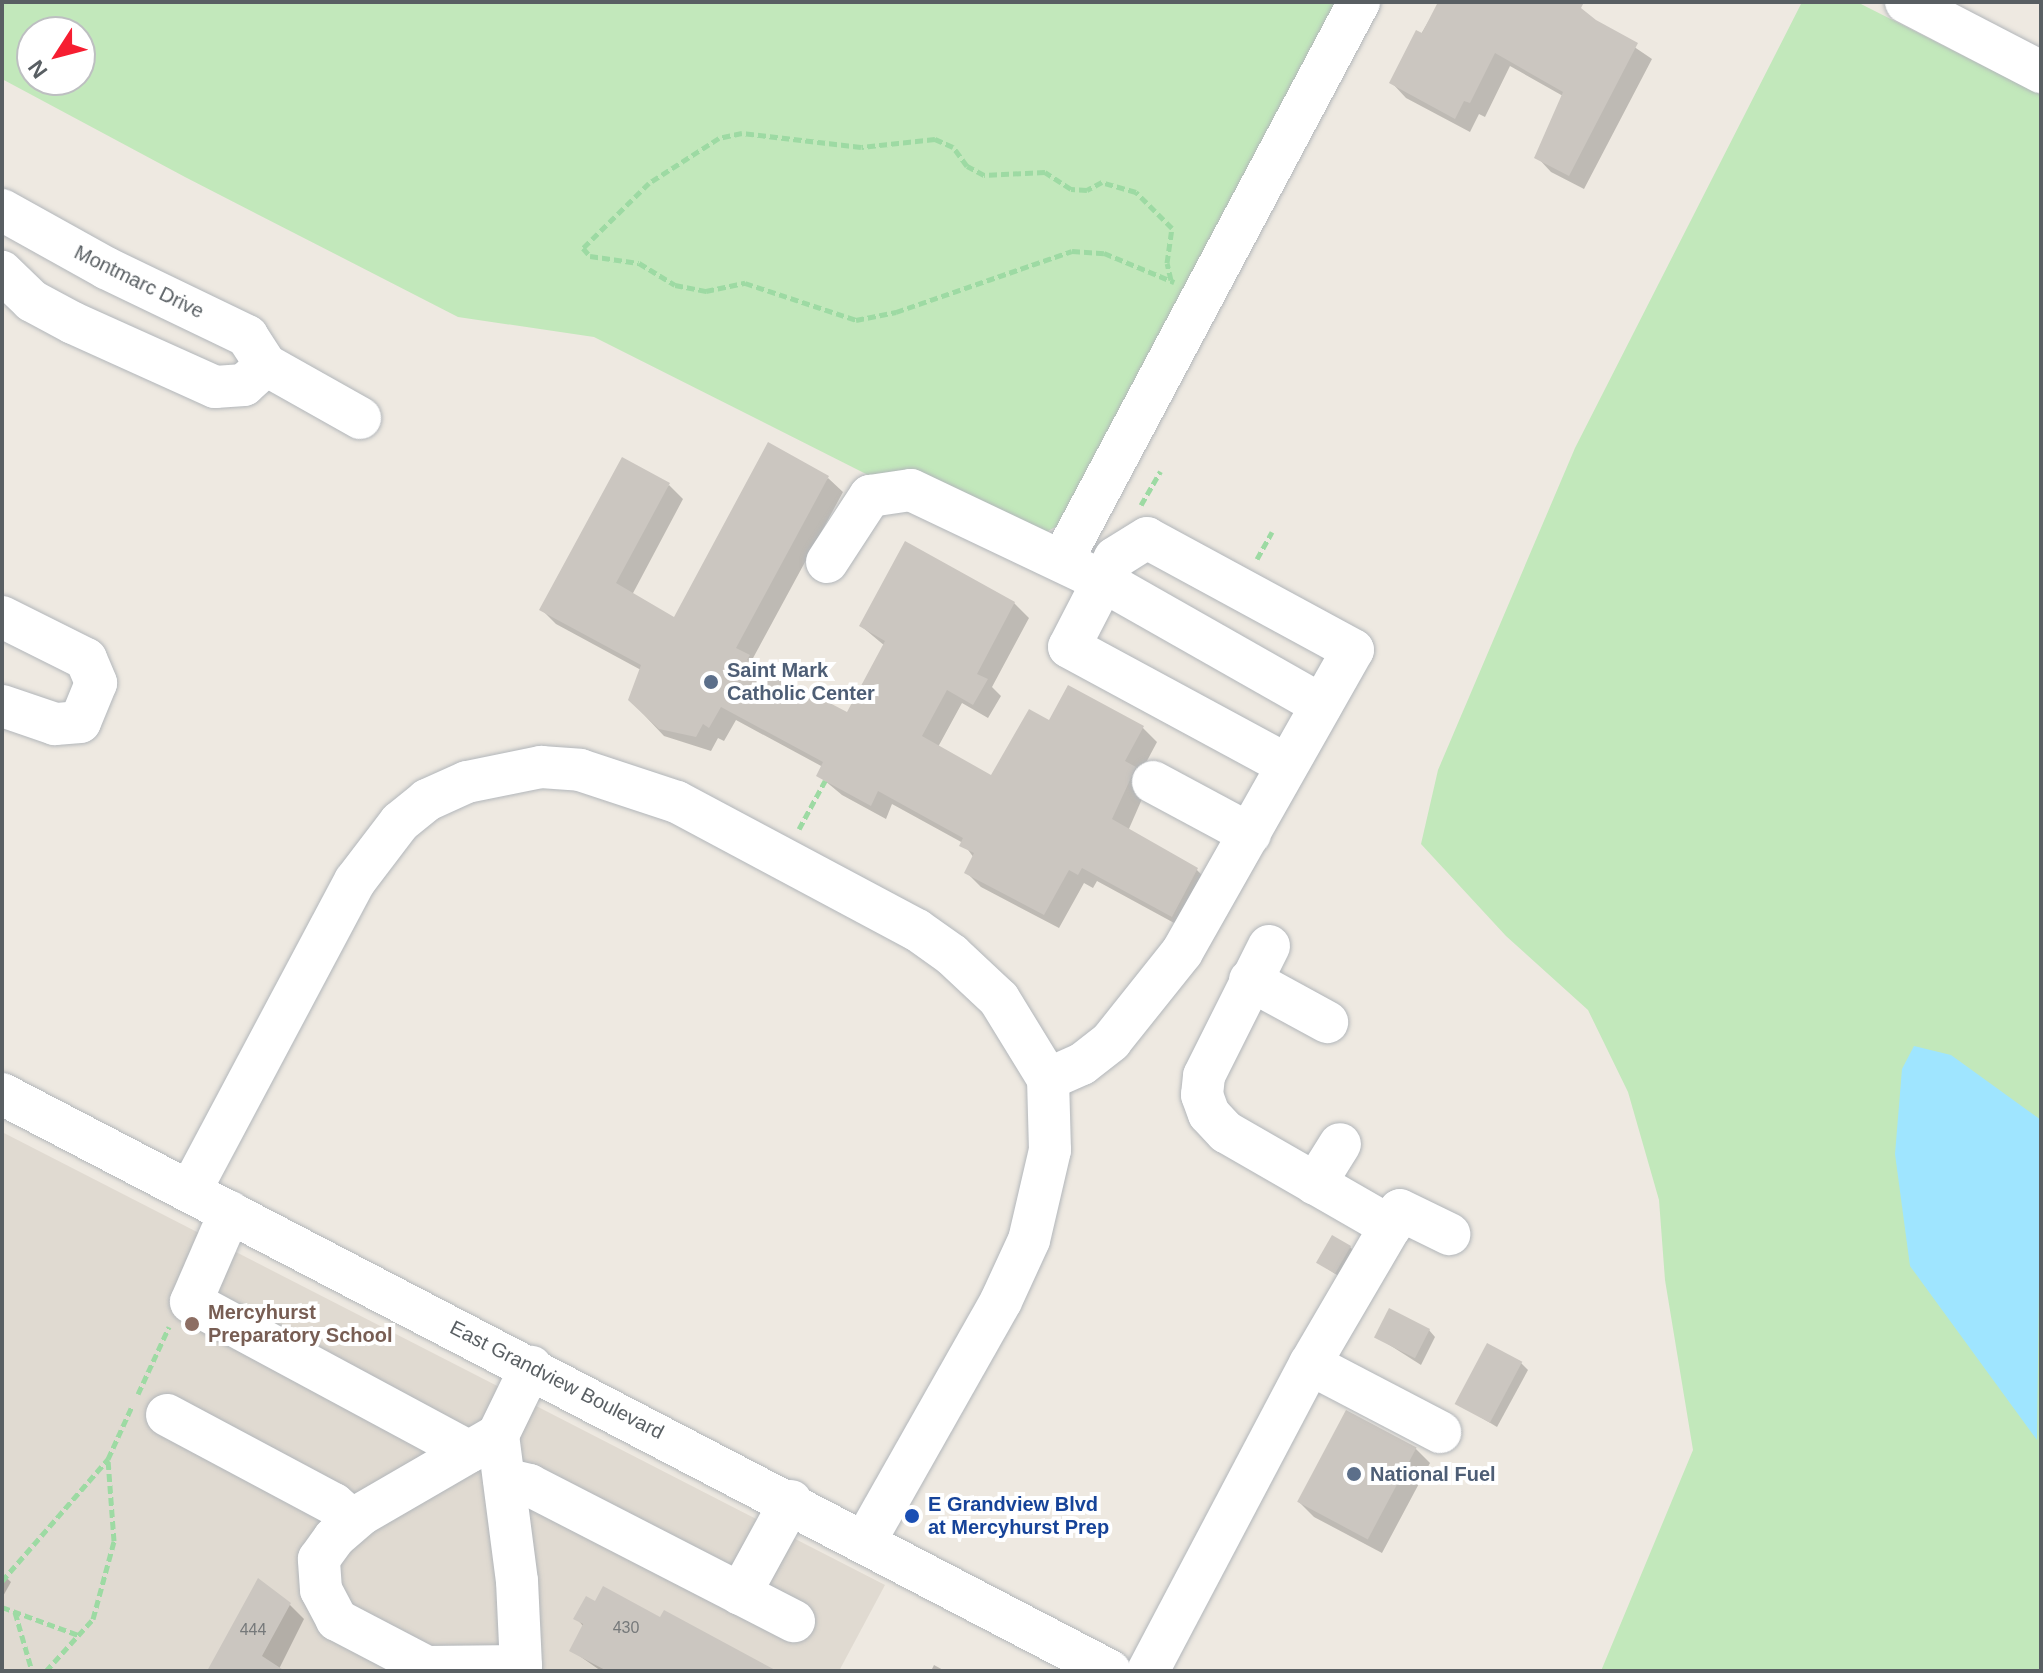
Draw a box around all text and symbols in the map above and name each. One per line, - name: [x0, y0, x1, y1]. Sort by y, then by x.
- north arrow: [16, 16, 96, 96]
- text: N: [23, 55, 53, 83]
- street label: Montmarc Drive: [70, 240, 208, 324]
- place label: Saint Mark Catholic Center: [727, 658, 875, 705]
- marker: Saint Mark Catholic Center: [702, 673, 720, 691]
- place label: Mercyhurst Preparatory School: [208, 1300, 393, 1347]
- marker: Mercyhurst Preparatory School: [183, 1315, 201, 1333]
- street label: East Grandview Boulevard: [446, 1316, 668, 1444]
- place label: National Fuel: [1370, 1462, 1496, 1486]
- marker: National Fuel: [1345, 1465, 1363, 1483]
- place label: E Grandview Blvd at Mercyhurst Prep: [928, 1492, 1109, 1539]
- marker: E Grandview Blvd at Mercyhurst Prep: [903, 1507, 921, 1525]
- house number: 430: [613, 1618, 639, 1638]
- house number: 444: [240, 1620, 266, 1640]

